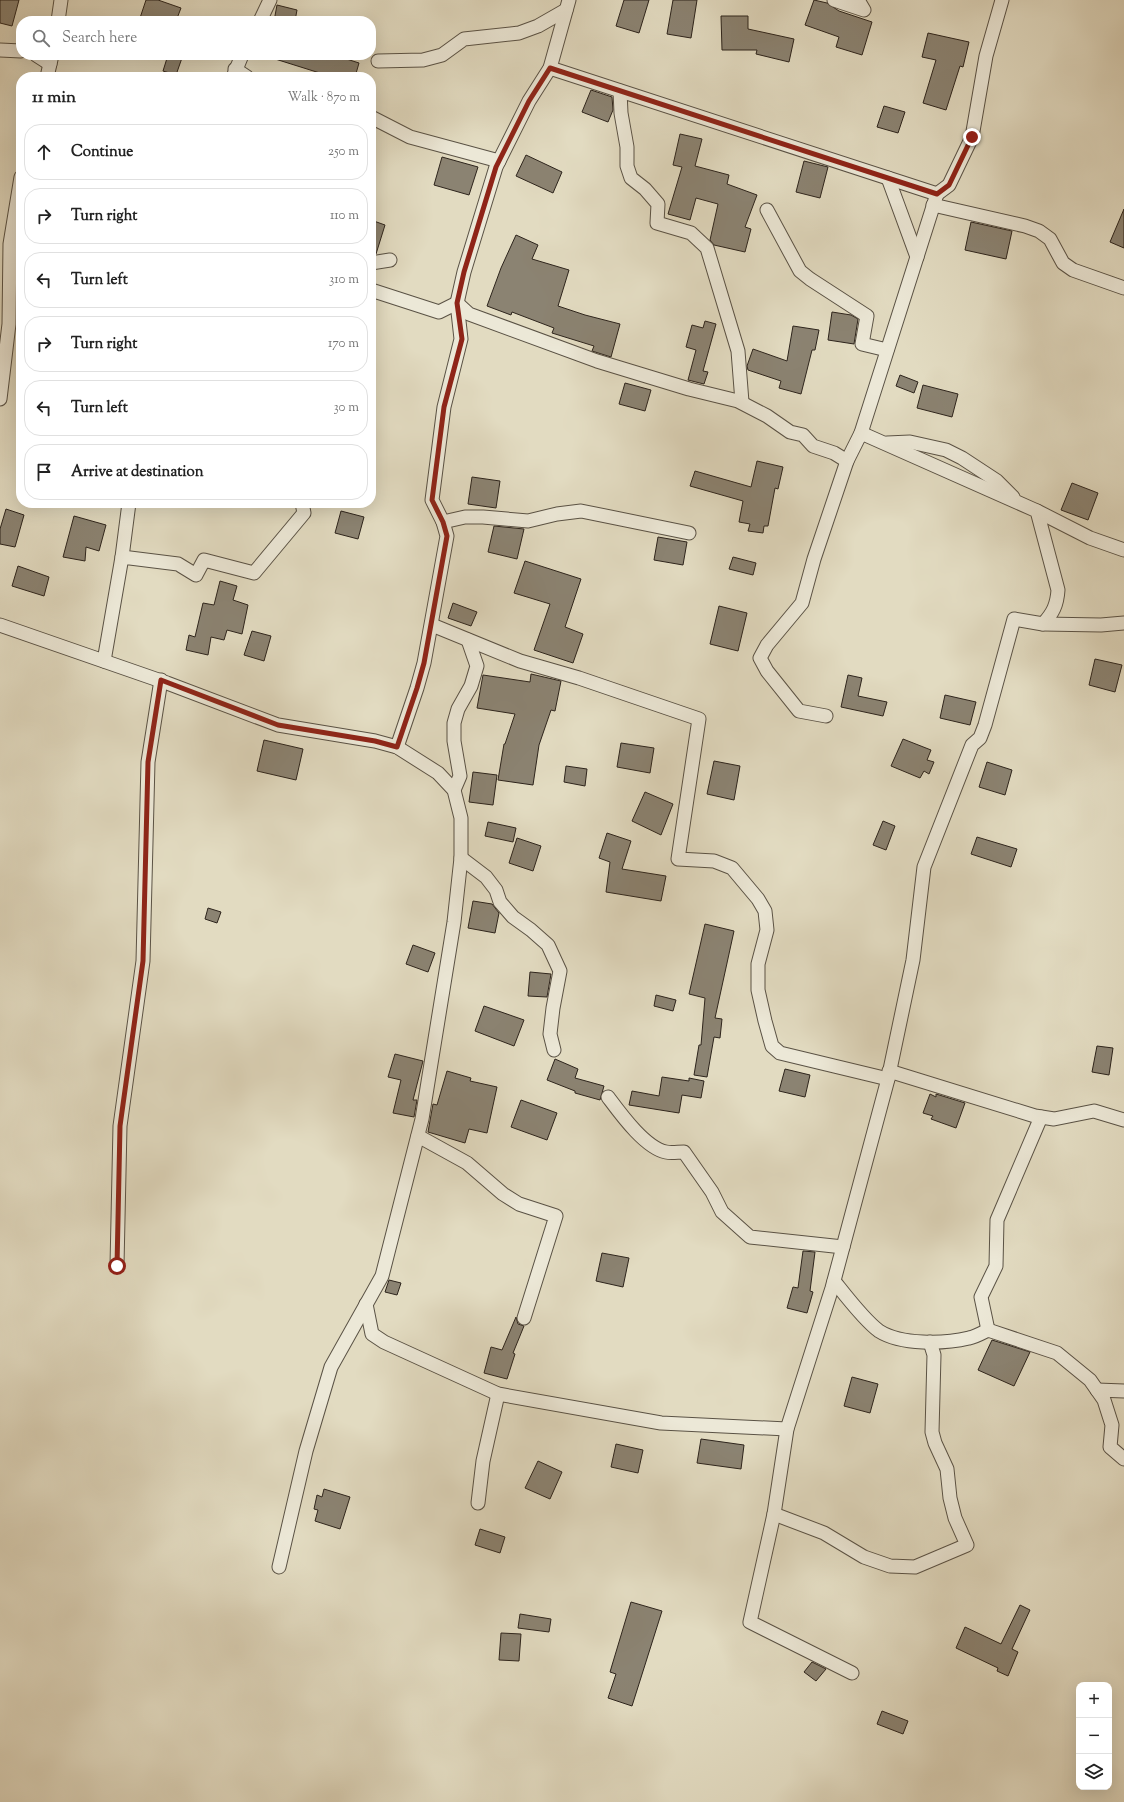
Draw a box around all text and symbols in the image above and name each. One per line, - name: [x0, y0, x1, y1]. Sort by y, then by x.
- search box: [16, 16, 376, 60]
- icon: search: [30, 27, 52, 49]
- text: Search here: [62, 28, 137, 49]
- text: 11 min: [32, 86, 76, 110]
- text: Walk · 870 m: [288, 89, 360, 107]
- route end: [963, 128, 981, 146]
- icon: ahead: [33, 141, 55, 163]
- text: Continue: [71, 142, 133, 163]
- text: 250 m: [328, 143, 359, 161]
- icon: right: [33, 205, 55, 227]
- text: Turn right: [71, 206, 137, 227]
- text: 110 m: [330, 207, 359, 225]
- icon: left: [33, 269, 55, 291]
- text: Turn left: [71, 270, 128, 291]
- text: 310 m: [329, 271, 359, 289]
- icon: right: [33, 333, 55, 355]
- text: Turn right: [71, 334, 137, 355]
- text: 170 m: [328, 335, 359, 353]
- icon: left: [33, 397, 55, 419]
- text: Turn left: [71, 398, 128, 419]
- text: 30 m: [333, 399, 359, 417]
- icon: arrive: [33, 461, 55, 483]
- text: Arrive at destination: [71, 462, 204, 483]
- route start: [108, 1257, 126, 1275]
- map controls: [1076, 1682, 1112, 1790]
- button: +: [1076, 1682, 1112, 1718]
- button: −: [1076, 1718, 1112, 1754]
- button: layers: [1076, 1754, 1112, 1790]

